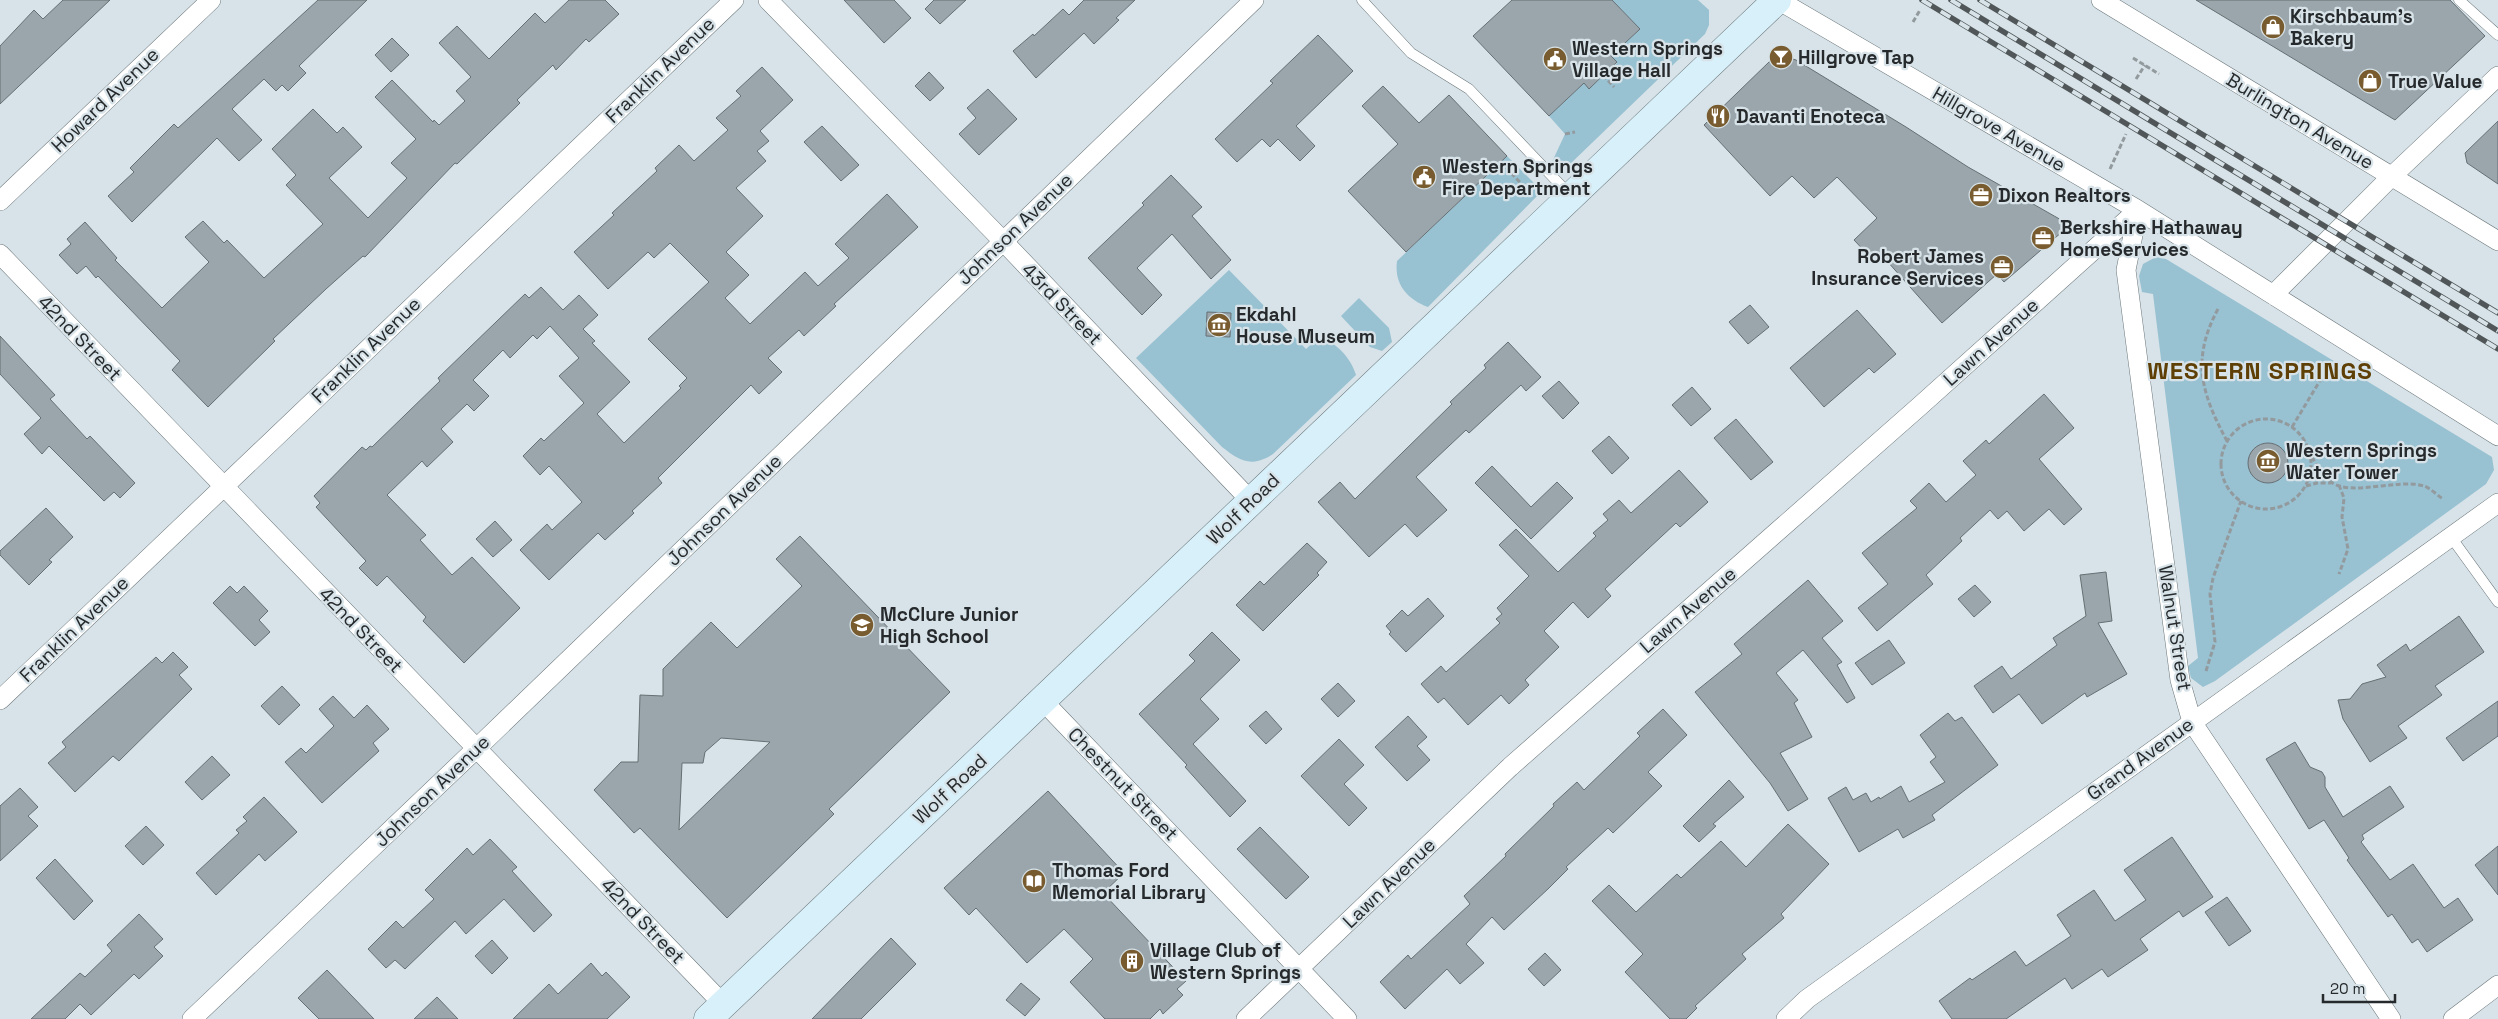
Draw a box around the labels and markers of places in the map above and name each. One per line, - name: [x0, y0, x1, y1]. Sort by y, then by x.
- place label: Kirschbaum's Bakery: [2290, 4, 2413, 51]
- shop icon: Kirschbaum's Bakery: [2260, 14, 2286, 40]
- place label: Western Springs Village Hall: [1572, 36, 1723, 83]
- bar icon: Hillgrove Tap: [1768, 44, 1794, 70]
- place label: Hillgrove Tap: [1798, 45, 1914, 70]
- public building icon: Western Springs Village Hall: [1542, 46, 1568, 72]
- shop icon: True Value: [2357, 68, 2383, 94]
- place label: True Value: [2388, 69, 2483, 94]
- restaurant icon: Davanti Enoteca: [1705, 103, 1731, 129]
- place label: Davanti Enoteca: [1736, 104, 1885, 129]
- place label: Western Springs Fire Department: [1442, 154, 1593, 201]
- public building icon: Western Springs Fire Department: [1411, 164, 1437, 190]
- office icon: Dixon Realtors: [1968, 182, 1994, 208]
- place label: Dixon Realtors: [1998, 183, 2131, 208]
- place label: Berkshire Hathaway HomeServices: [2060, 215, 2243, 262]
- office icon: Berkshire Hathaway HomeServices: [2030, 225, 2056, 251]
- place label: Robert James Insurance Services: [1811, 244, 1984, 291]
- office icon: Robert James Insurance Services: [1989, 254, 2015, 280]
- place label: Ekdahl House Museum: [1236, 302, 1375, 349]
- museum icon: Ekdahl House Museum: [1206, 312, 1232, 338]
- place label: Western Springs Water Tower: [2286, 438, 2437, 485]
- museum icon: Western Springs Water Tower: [2255, 448, 2281, 474]
- place label: McClure Junior High School: [880, 602, 1018, 649]
- school or university icon: McClure Junior High School: [849, 612, 875, 638]
- place label: Thomas Ford Memorial Library: [1052, 858, 1206, 905]
- library icon: Thomas Ford Memorial Library: [1021, 868, 1047, 894]
- place label: Village Club of Western Springs: [1150, 938, 1301, 985]
- building icon: Village Club of Western Springs: [1119, 948, 1145, 974]

